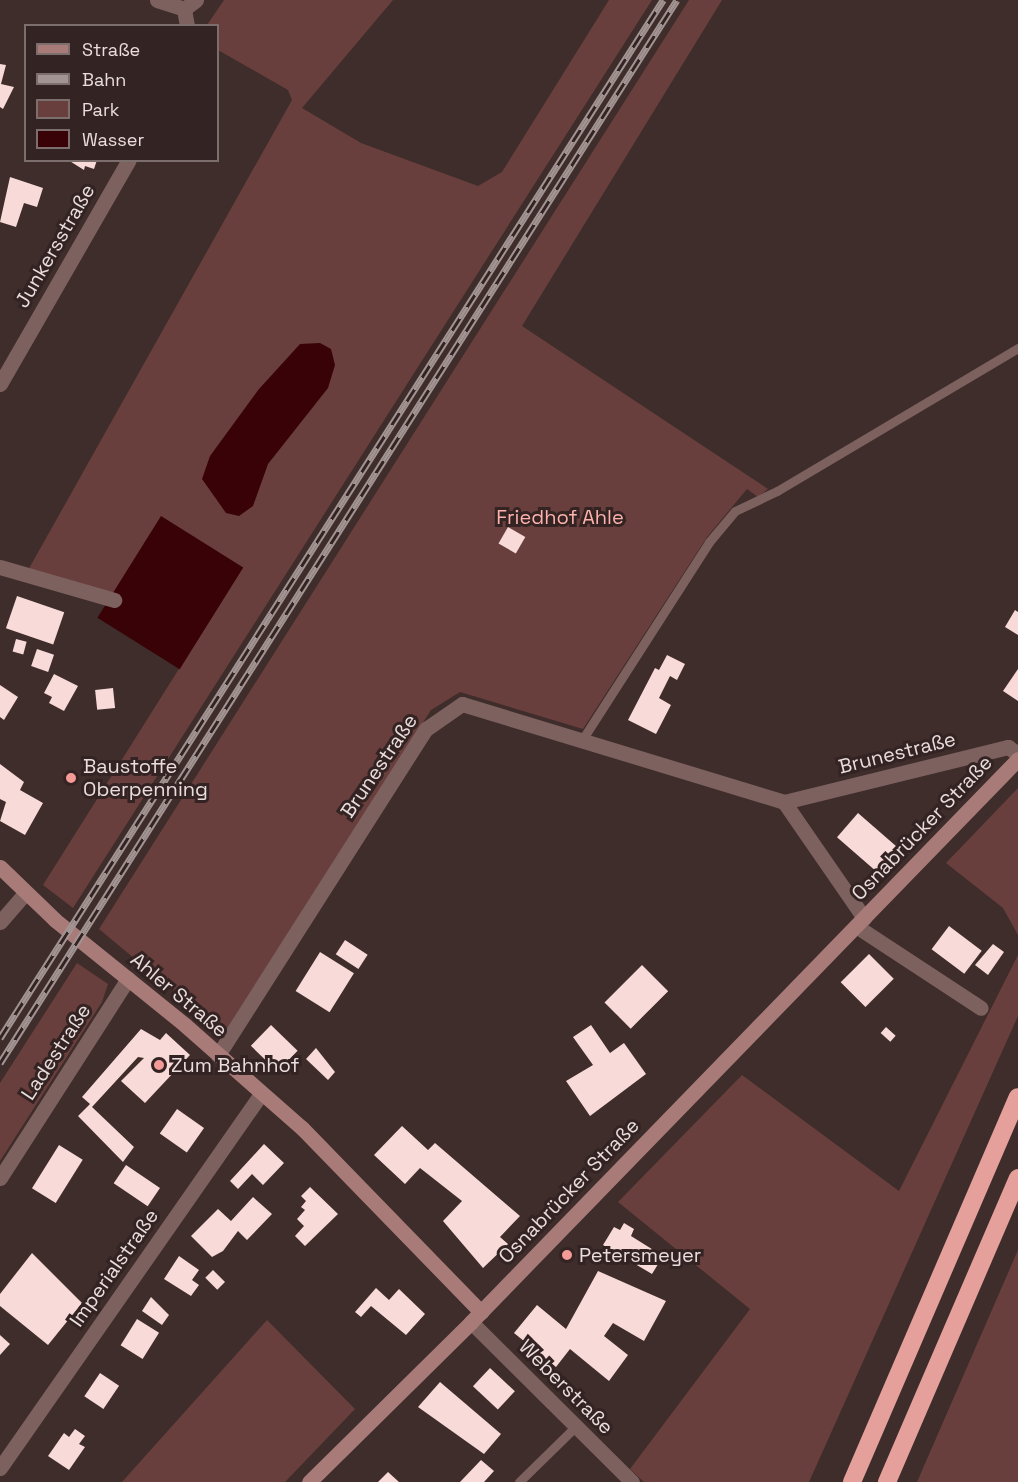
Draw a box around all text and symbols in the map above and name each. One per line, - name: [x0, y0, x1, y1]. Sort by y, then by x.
- legend: [24, 24, 219, 162]
- text: Straße: [82, 38, 140, 61]
- text: Bahn: [82, 68, 126, 91]
- text: Park: [82, 98, 119, 121]
- text: Wasser: [82, 128, 144, 151]
- street label: Junkersstraße: [10, 180, 100, 312]
- park label: Friedhof Ahle: [496, 505, 624, 529]
- street label: Brunestraße: [336, 710, 422, 822]
- street label: Brunestraße: [836, 727, 958, 779]
- street label: Osnabrücker Straße: [847, 751, 997, 905]
- place label: Baustoffe Oberpenning: [83, 754, 208, 801]
- marker: Baustoffe Oberpenning: [64, 771, 78, 785]
- street label: Ahler Straße: [126, 948, 232, 1042]
- street label: Ladestraße: [16, 1000, 96, 1104]
- place label: Zum Bahnhof: [171, 1053, 299, 1077]
- marker: Zum Bahnhof: [152, 1058, 166, 1072]
- street label: Osnabrücker Straße: [494, 1114, 644, 1268]
- street label: Imperialstraße: [65, 1204, 163, 1332]
- place label: Petersmeyer: [579, 1243, 701, 1267]
- marker: Petersmeyer: [560, 1248, 574, 1262]
- street label: Weberstraße: [514, 1335, 618, 1439]

